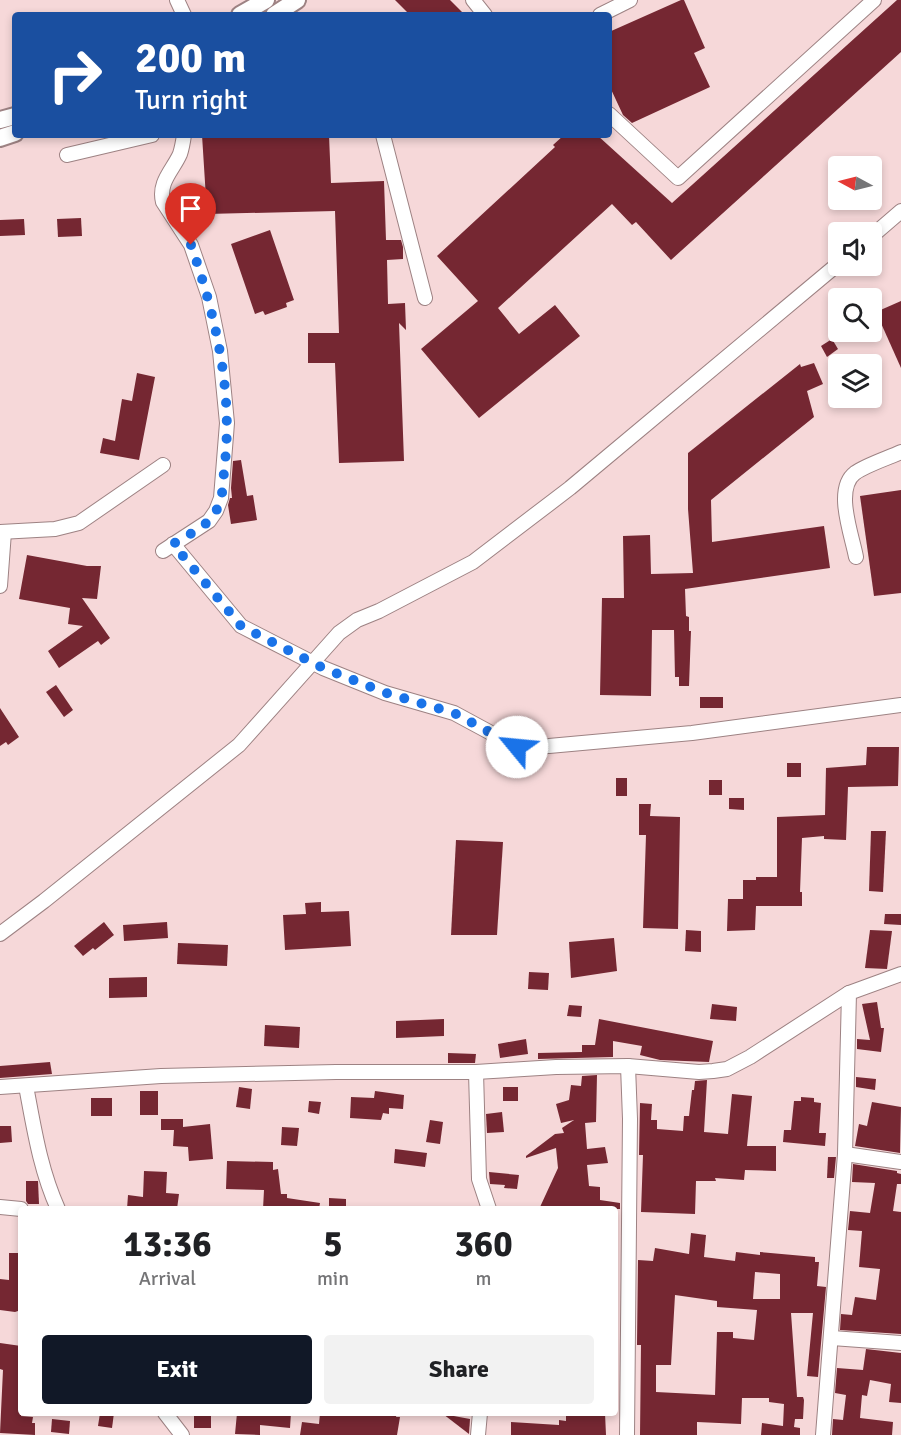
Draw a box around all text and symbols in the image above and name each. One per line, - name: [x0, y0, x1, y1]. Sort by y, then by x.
- text: 200 m: [135, 33, 246, 84]
- icon: right: [36, 36, 114, 114]
- text: Turn right: [135, 84, 248, 117]
- north arrow: [828, 156, 882, 210]
- map controls: [828, 156, 882, 408]
- pin: [165, 183, 216, 245]
- icon: arrive: [174, 192, 207, 225]
- button: sound: [828, 222, 882, 276]
- button: search: [828, 288, 882, 342]
- button: layers: [828, 354, 882, 408]
- position arrow: [485, 715, 549, 779]
- text: 13:36: [123, 1222, 212, 1267]
- text: 5: [323, 1222, 343, 1267]
- text: 360: [454, 1222, 513, 1267]
- text: Arrival: [139, 1266, 196, 1291]
- text: min: [317, 1266, 349, 1291]
- text: m: [476, 1266, 492, 1291]
- button: Exit: [42, 1335, 312, 1404]
- button: Share: [324, 1335, 594, 1404]

